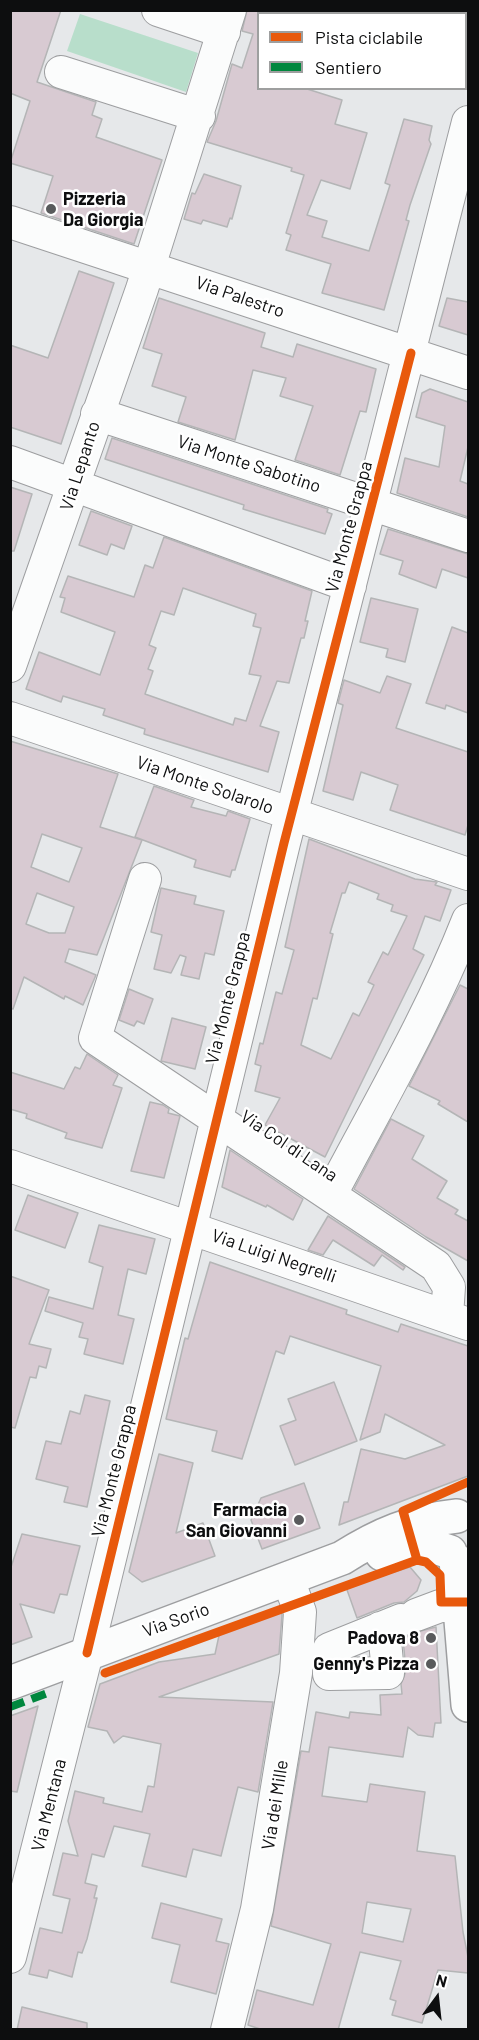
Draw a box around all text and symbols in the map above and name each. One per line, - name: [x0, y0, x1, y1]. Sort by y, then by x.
- legend: [257, 12, 467, 90]
- text: Pista ciclabile: [315, 26, 423, 48]
- text: Sentiero: [315, 56, 382, 78]
- place label: Pizzeria Da Giorgia: [63, 188, 143, 230]
- marker: Pizzeria Da Giorgia: [44, 202, 58, 216]
- street label: Via Palestro: [193, 272, 287, 322]
- street label: Via Lepanto: [55, 419, 105, 513]
- street label: Via Monte Sabotino: [175, 431, 323, 497]
- street label: Via Monte Grappa: [321, 459, 377, 595]
- street label: Via Monte Solarolo: [134, 751, 276, 819]
- street label: Via Monte Grappa: [201, 930, 255, 1066]
- street label: Via Col di Lana: [236, 1106, 342, 1186]
- street label: Via Luigi Negrelli: [209, 1225, 339, 1287]
- street label: Via Monte Grappa: [87, 1403, 141, 1539]
- place label: Farmacia San Giovanni: [186, 1499, 287, 1541]
- marker: Farmacia San Giovanni: [292, 1513, 306, 1527]
- street label: Via Sorio: [140, 1598, 212, 1642]
- place label: Padova 8: [347, 1627, 419, 1649]
- marker: Padova 8: [424, 1631, 438, 1645]
- place label: Genny's Pizza: [313, 1653, 419, 1675]
- marker: Genny's Pizza: [424, 1657, 438, 1671]
- street label: Via Mentana: [27, 1756, 71, 1854]
- street label: Via dei Mille: [257, 1758, 293, 1852]
- north arrow: [407, 1968, 467, 2028]
- text: N: [434, 1970, 449, 1991]

